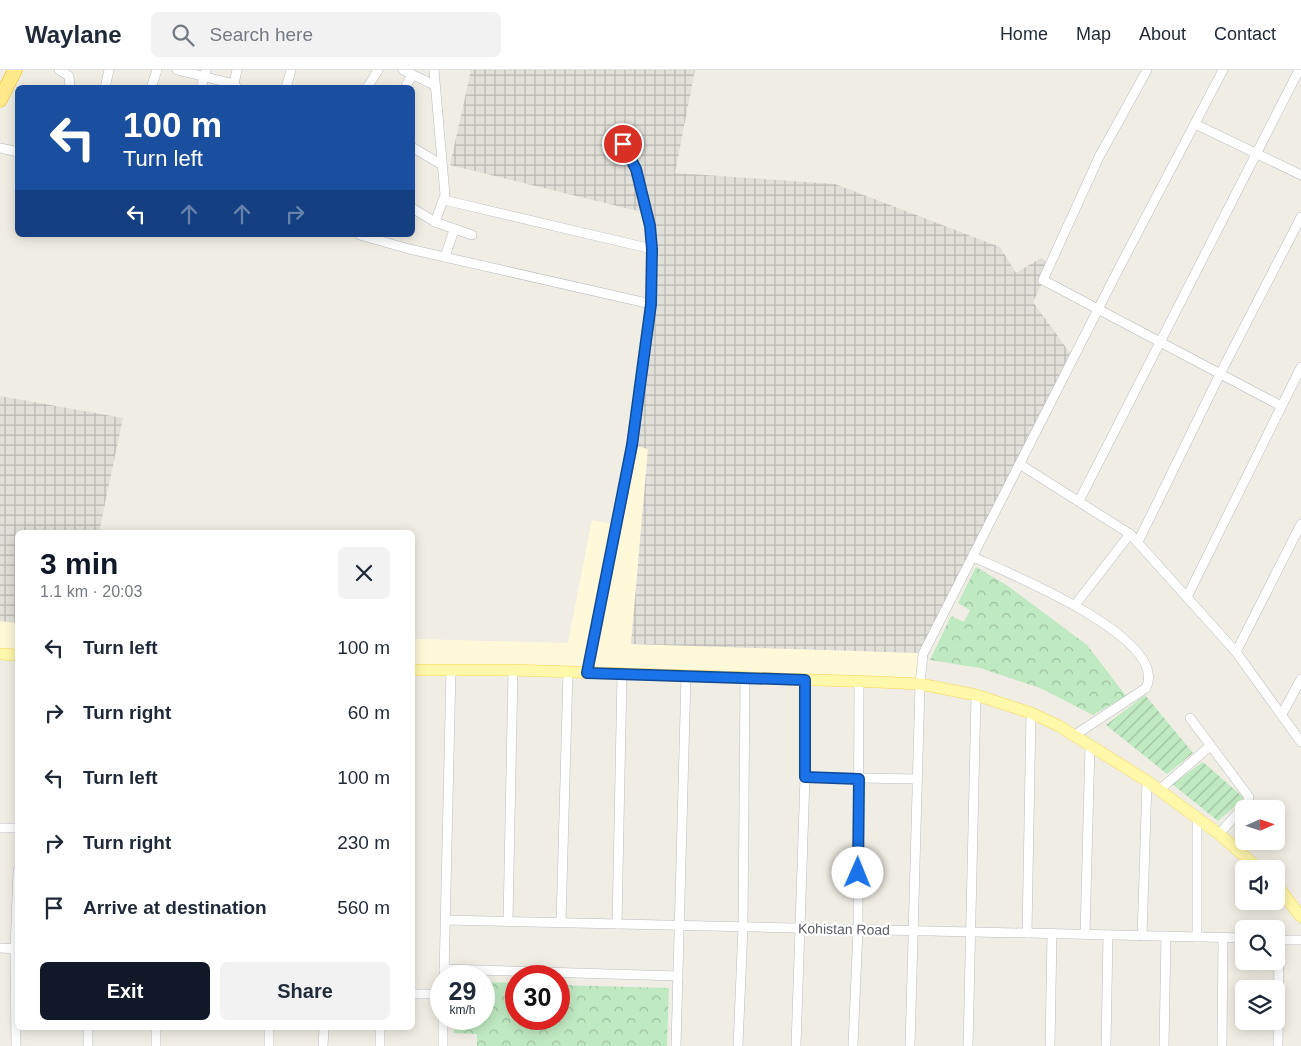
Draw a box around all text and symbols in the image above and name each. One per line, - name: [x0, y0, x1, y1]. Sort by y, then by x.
- search box: [151, 12, 501, 57]
- text: Waylane: [25, 21, 121, 48]
- icon: search: [169, 21, 197, 49]
- text: Search here: [209, 24, 313, 45]
- text: Home: [1000, 24, 1048, 44]
- text: Map: [1076, 24, 1111, 44]
- text: About: [1139, 24, 1186, 44]
- text: Contact: [1214, 24, 1276, 44]
- icon: left: [40, 105, 105, 170]
- text: 100 m: [123, 105, 222, 144]
- pin: [602, 123, 644, 165]
- icon: arrive: [609, 130, 637, 158]
- text: Turn left: [123, 146, 203, 171]
- icon: left: [122, 200, 150, 228]
- icon: ahead: [175, 200, 203, 228]
- icon: ahead: [228, 200, 256, 228]
- icon: right: [281, 200, 309, 228]
- text: 3 min: [40, 547, 118, 580]
- button: close: [338, 547, 390, 599]
- text: 1.1 km · 20:03: [40, 583, 142, 600]
- icon: left: [40, 634, 68, 662]
- text: Turn left: [83, 637, 158, 658]
- text: 100 m: [337, 637, 390, 658]
- icon: right: [40, 699, 68, 727]
- text: Turn right: [83, 702, 171, 723]
- text: 60 m: [348, 702, 390, 723]
- icon: left: [40, 764, 68, 792]
- text: Turn left: [83, 767, 158, 788]
- text: 100 m: [337, 767, 390, 788]
- north arrow: [1235, 800, 1285, 850]
- map controls: [1235, 800, 1285, 1030]
- icon: right: [40, 829, 68, 857]
- text: Turn right: [83, 832, 171, 853]
- text: 230 m: [337, 832, 390, 853]
- position arrow: [831, 846, 883, 898]
- button: sound: [1235, 860, 1285, 910]
- icon: arrive: [40, 894, 68, 922]
- text: Arrive at destination: [83, 897, 267, 918]
- text: 560 m: [337, 897, 390, 918]
- street label: Kohistan Road: [798, 920, 890, 938]
- button: search: [1235, 920, 1285, 970]
- button: Exit: [40, 962, 210, 1020]
- button: Share: [220, 962, 390, 1020]
- speed limit sign: 30: [505, 965, 570, 1030]
- text: 29: [449, 977, 476, 1005]
- button: layers: [1235, 980, 1285, 1030]
- text: km/h: [449, 1003, 476, 1017]

